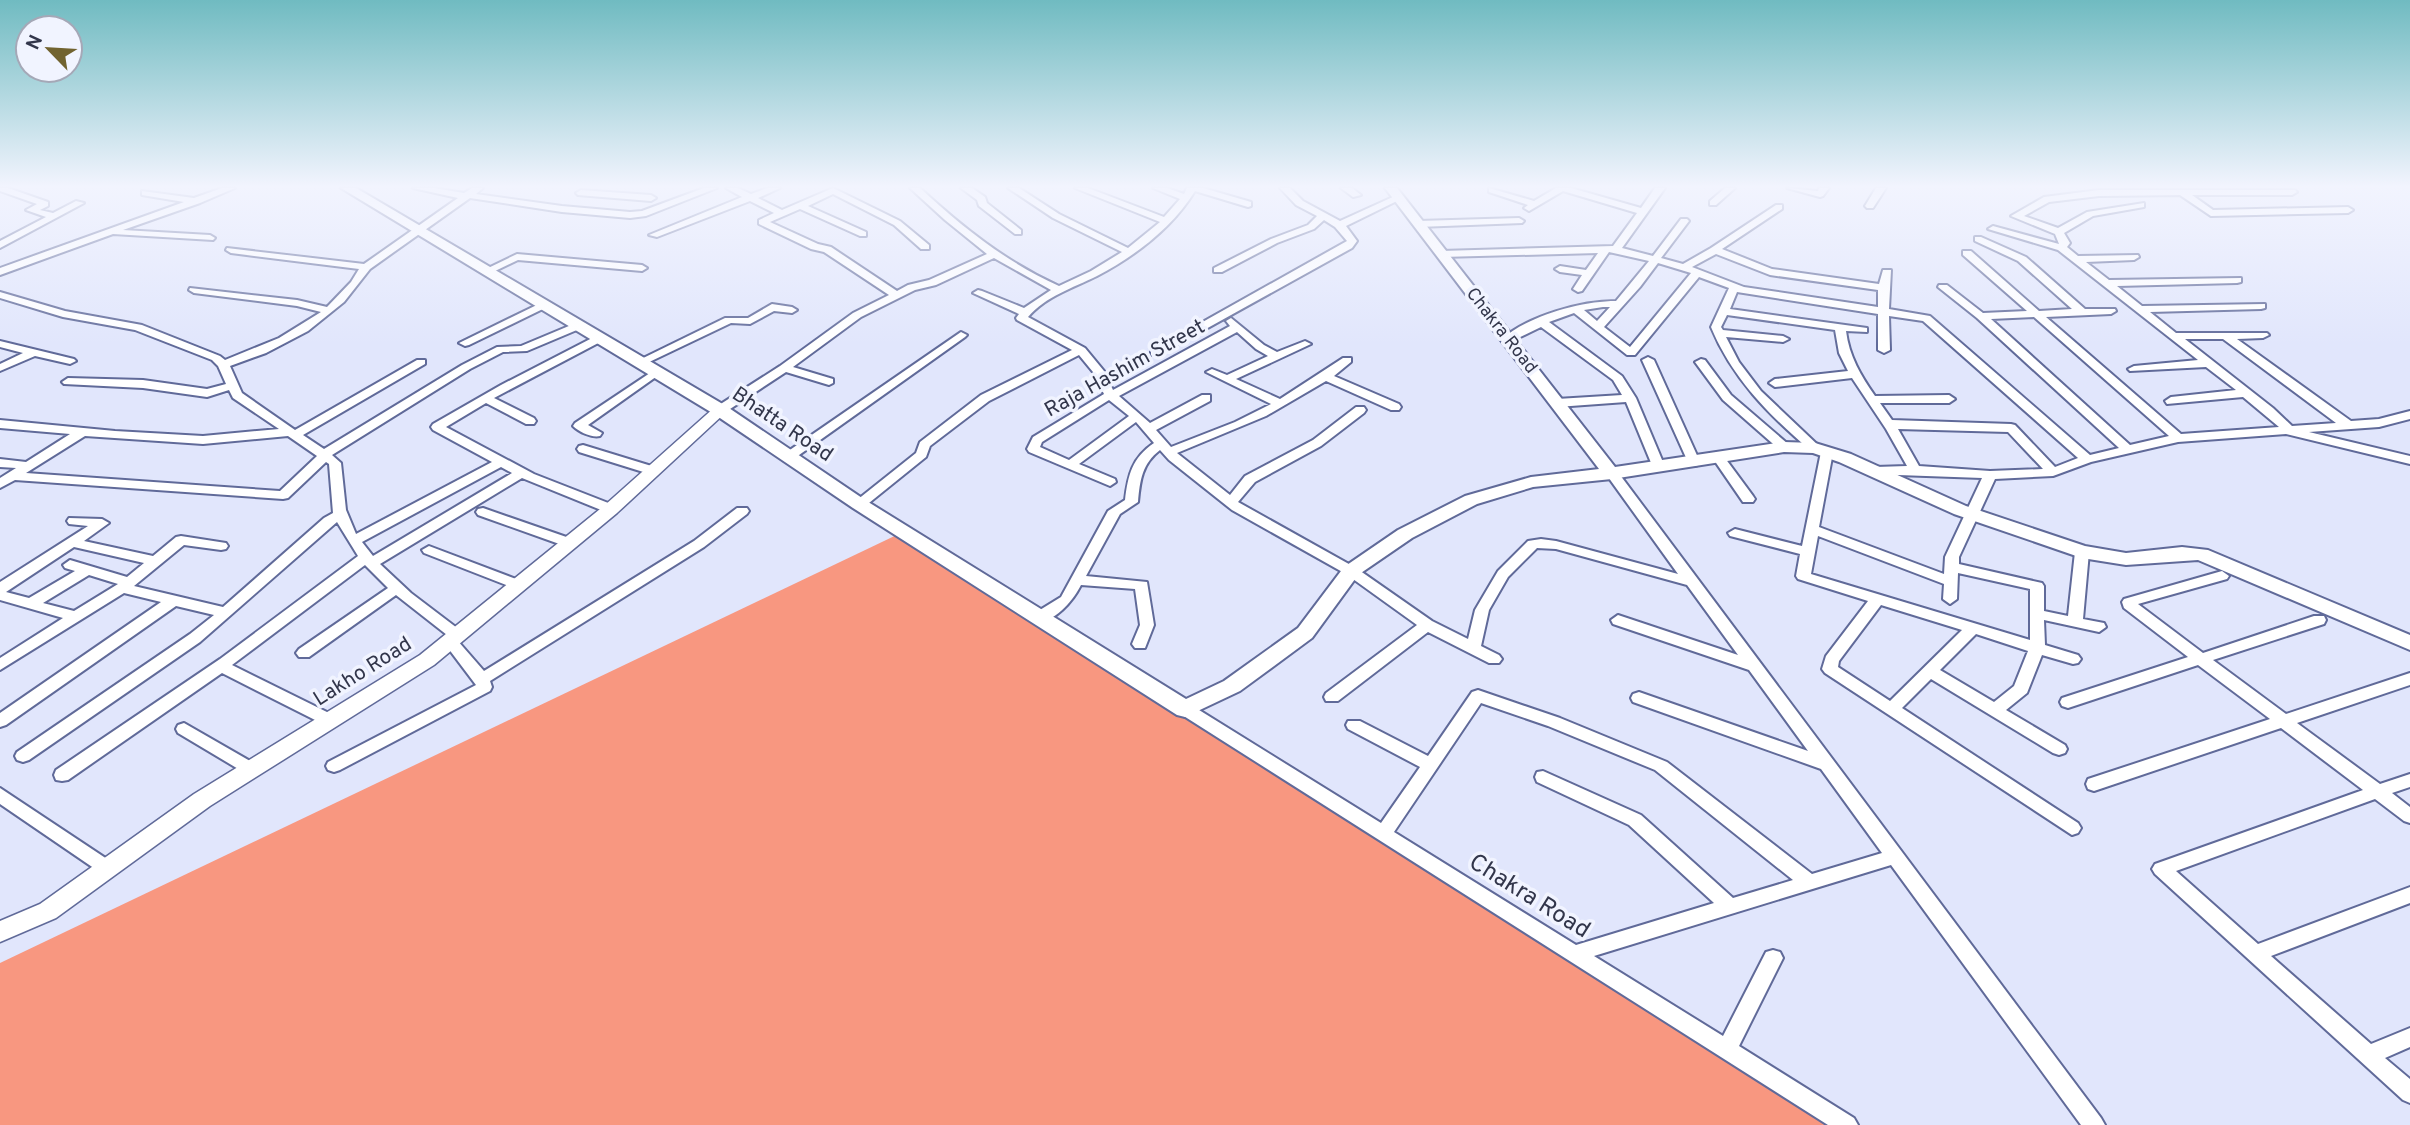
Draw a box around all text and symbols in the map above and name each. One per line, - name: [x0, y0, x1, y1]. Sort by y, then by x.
- north arrow: [14, 14, 84, 84]
- text: N: [22, 31, 49, 54]
- street label: Chakra Road: [1460, 283, 1542, 379]
- street label: Raja Hashim Street: [1040, 314, 1210, 424]
- street label: Bhatta Road: [726, 381, 838, 469]
- street label: Lakho Road: [309, 631, 417, 713]
- street label: Chakra Road: [1463, 848, 1595, 946]

